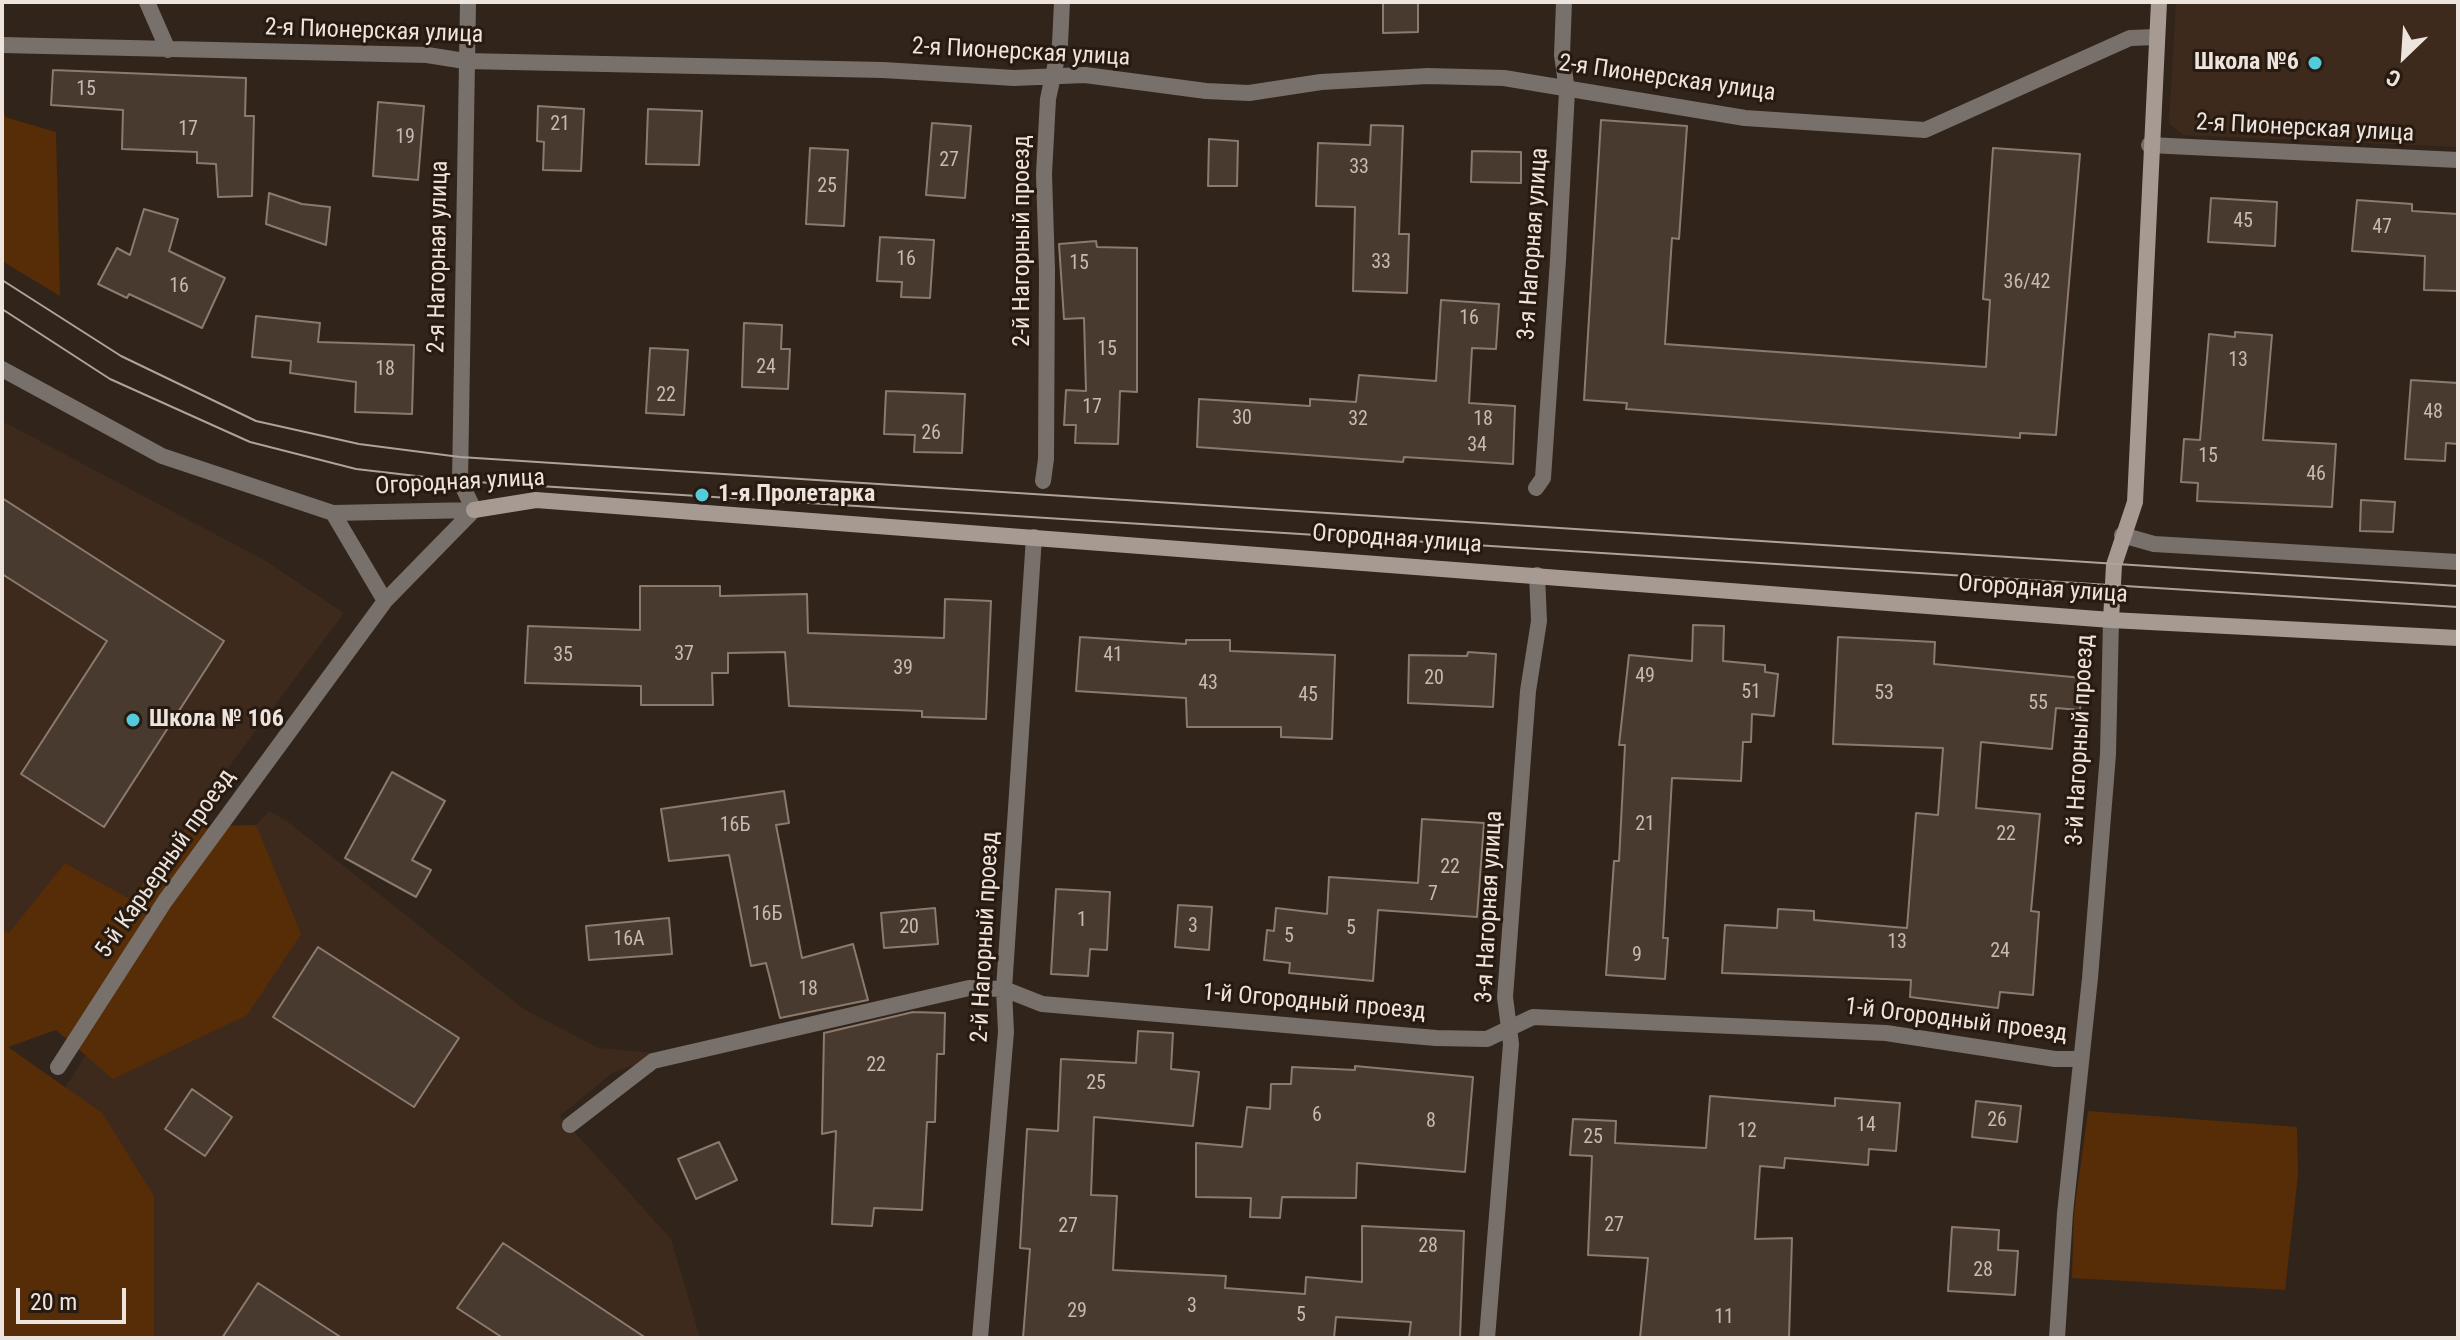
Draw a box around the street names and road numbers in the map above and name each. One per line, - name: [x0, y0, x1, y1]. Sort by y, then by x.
- street label: 2-я Пионерская улица: [264, 14, 484, 50]
- street label: 2-я Пионерская улица: [911, 33, 1131, 73]
- street label: 2-я Пионерская улица: [1557, 50, 1777, 108]
- street label: 2-я Пионерская улица: [2195, 109, 2415, 149]
- street label: 2-й Нагорный проезд: [1009, 135, 1037, 347]
- street label: 3-я Нагорная улица: [1513, 147, 1555, 341]
- street label: 2-я Нагорная улица: [423, 160, 455, 354]
- street label: Огородная улица: [374, 464, 546, 502]
- street label: Огородная улица: [1311, 520, 1483, 560]
- street label: Огородная улица: [1957, 570, 2129, 610]
- street label: 3-й Нагорный проезд: [2061, 634, 2101, 846]
- street label: 5-й Карьерный проезд: [90, 764, 242, 964]
- street label: 3-я Нагорная улица: [1471, 810, 1509, 1004]
- street label: 2-й Нагорный проезд: [966, 831, 1006, 1043]
- street label: 1-й Огородный проезд: [1201, 979, 1427, 1027]
- street label: 1-й Огородный проезд: [1843, 993, 2069, 1049]

